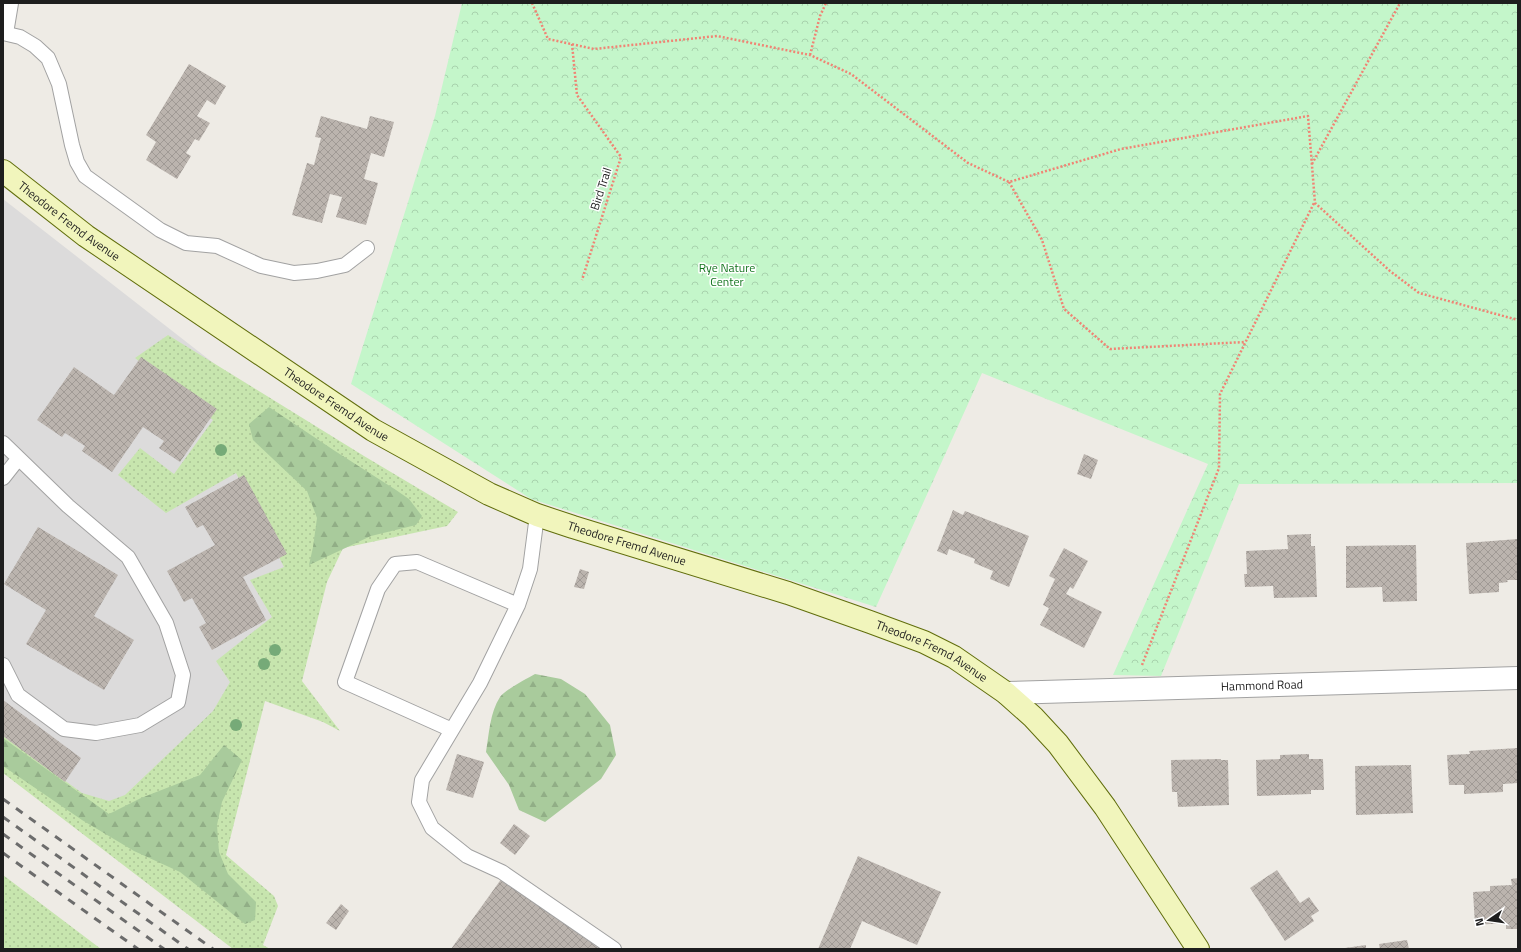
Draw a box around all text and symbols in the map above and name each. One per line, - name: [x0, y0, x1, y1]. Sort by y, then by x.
- street label: Bird Trail: [585, 165, 616, 213]
- street label: Theodore Fremd Avenue: [14, 176, 124, 265]
- park label: Rye Nature Center: [699, 258, 755, 291]
- street label: Theodore Fremd Avenue: [280, 362, 393, 446]
- street label: Theodore Fremd Avenue: [565, 516, 689, 570]
- street label: Theodore Fremd Avenue: [873, 615, 992, 687]
- street label: Hammond Road: [1221, 674, 1303, 696]
- north arrow: [1469, 900, 1509, 940]
- text: N: [1471, 917, 1488, 928]

